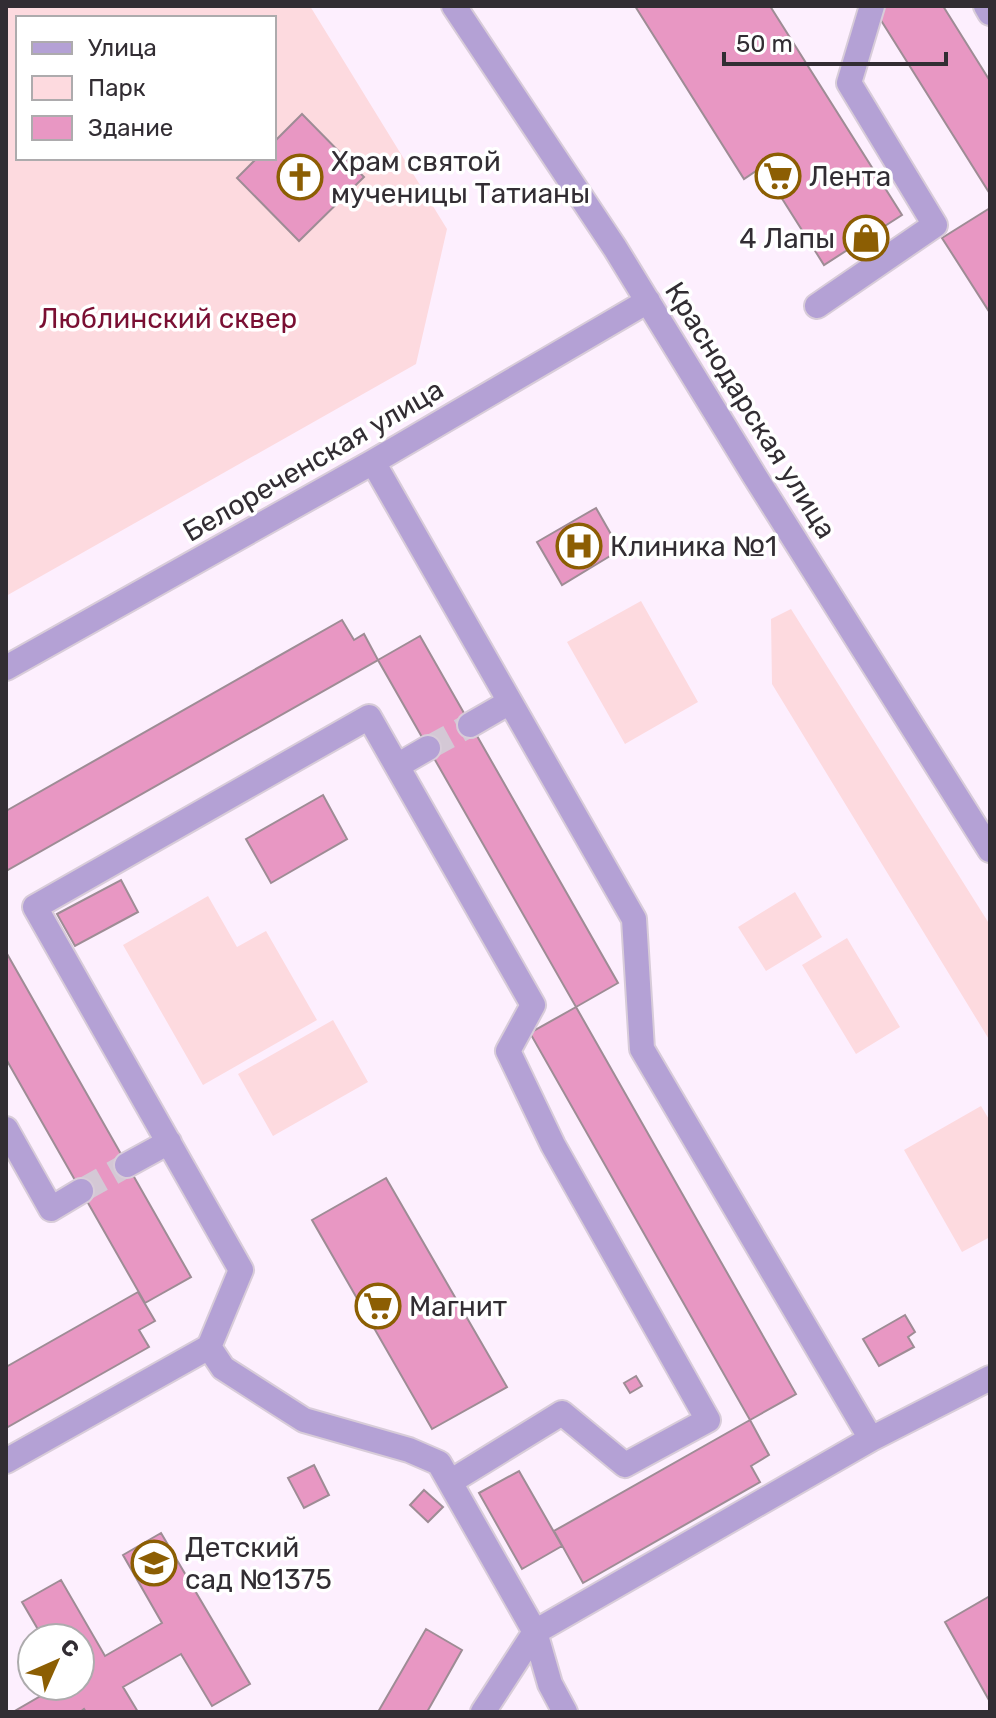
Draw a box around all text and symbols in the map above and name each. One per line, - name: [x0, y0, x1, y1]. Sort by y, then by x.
- legend: [16, 16, 276, 160]
- scale bar: [724, 16, 946, 66]
- text: 50 m: [736, 30, 793, 58]
- text: Улица: [88, 34, 157, 62]
- text: Парк: [88, 74, 146, 102]
- text: Здание: [88, 114, 173, 142]
- place label: Храм святой мученицы Татианы: [331, 145, 590, 210]
- supermarket icon: Лента: [754, 152, 802, 200]
- church icon: Храм святой мученицы Татианы: [276, 153, 324, 201]
- place label: Лента: [809, 160, 891, 193]
- shop icon: 4 Лапы: [842, 214, 890, 262]
- place label: 4 Лапы: [739, 222, 835, 255]
- street label: Краснодарская улица: [658, 276, 843, 545]
- park label: Люблинский сквер: [39, 302, 297, 335]
- street label: Белореченская улица: [177, 372, 449, 548]
- hospital icon: Клиника №1: [555, 522, 603, 570]
- place label: Клиника №1: [610, 530, 777, 563]
- supermarket icon: Магнит: [354, 1282, 402, 1330]
- place label: Магнит: [409, 1290, 507, 1323]
- place label: Детский сад №1375: [185, 1531, 332, 1596]
- school or university icon: Детский сад №1375: [130, 1539, 178, 1587]
- north arrow: [16, 1622, 96, 1702]
- text: С: [55, 1633, 85, 1663]

